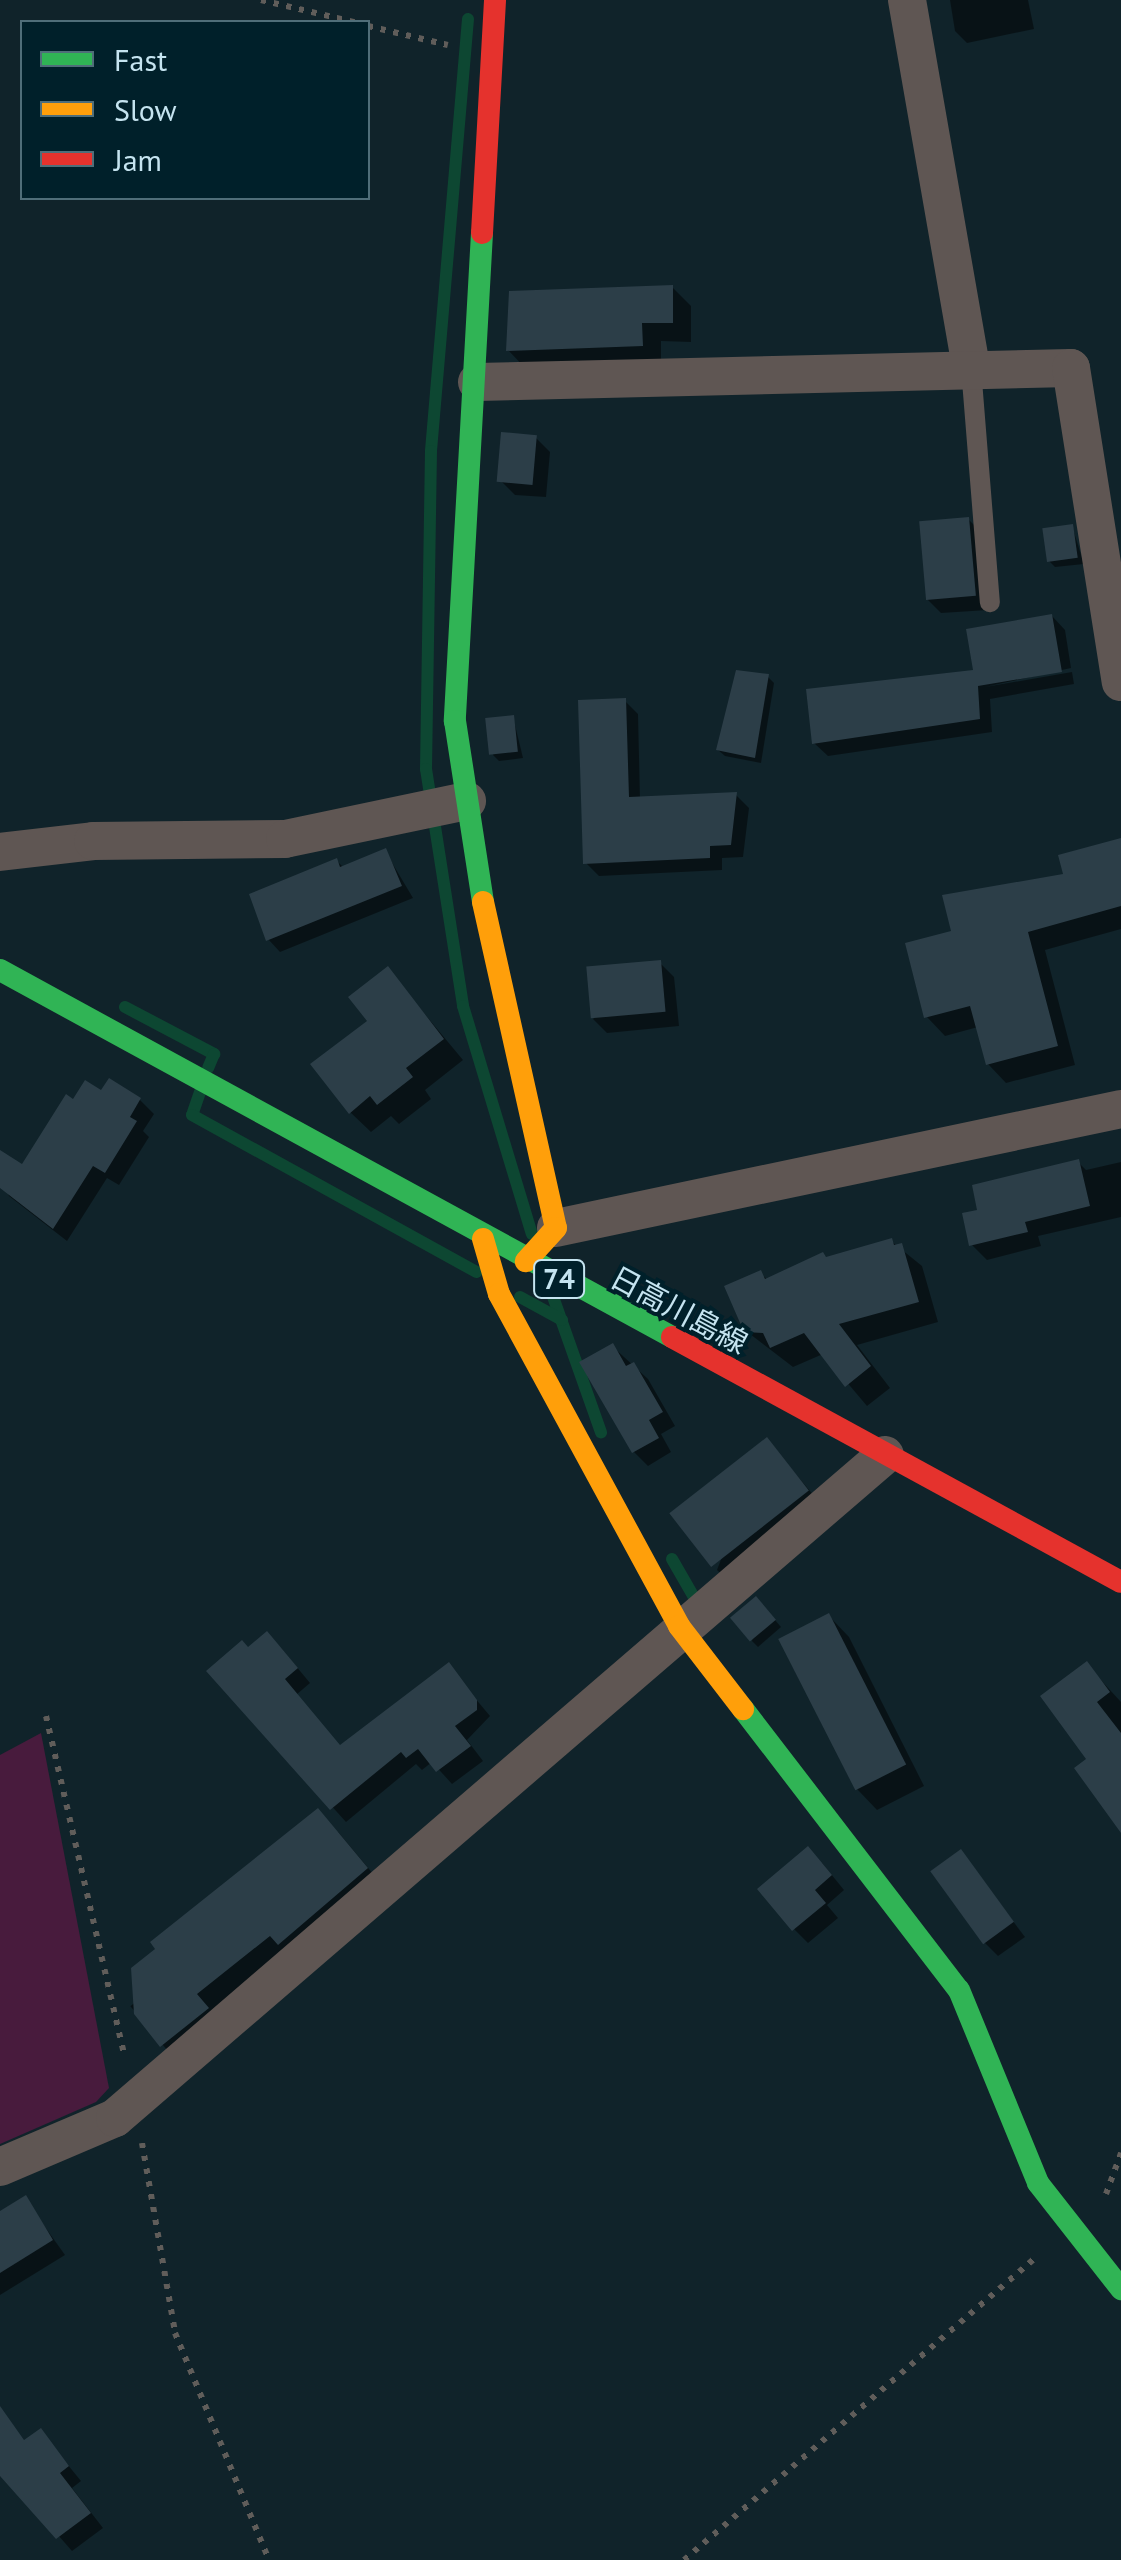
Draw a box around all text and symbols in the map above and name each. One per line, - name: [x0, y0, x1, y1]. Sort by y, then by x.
- legend: [20, 20, 370, 200]
- text: Fast: [114, 40, 167, 79]
- text: Slow: [114, 90, 177, 129]
- text: Jam: [114, 140, 162, 179]
- road number: 74: [532, 1256, 586, 1302]
- street label: 日高川島線: [604, 1259, 754, 1361]

